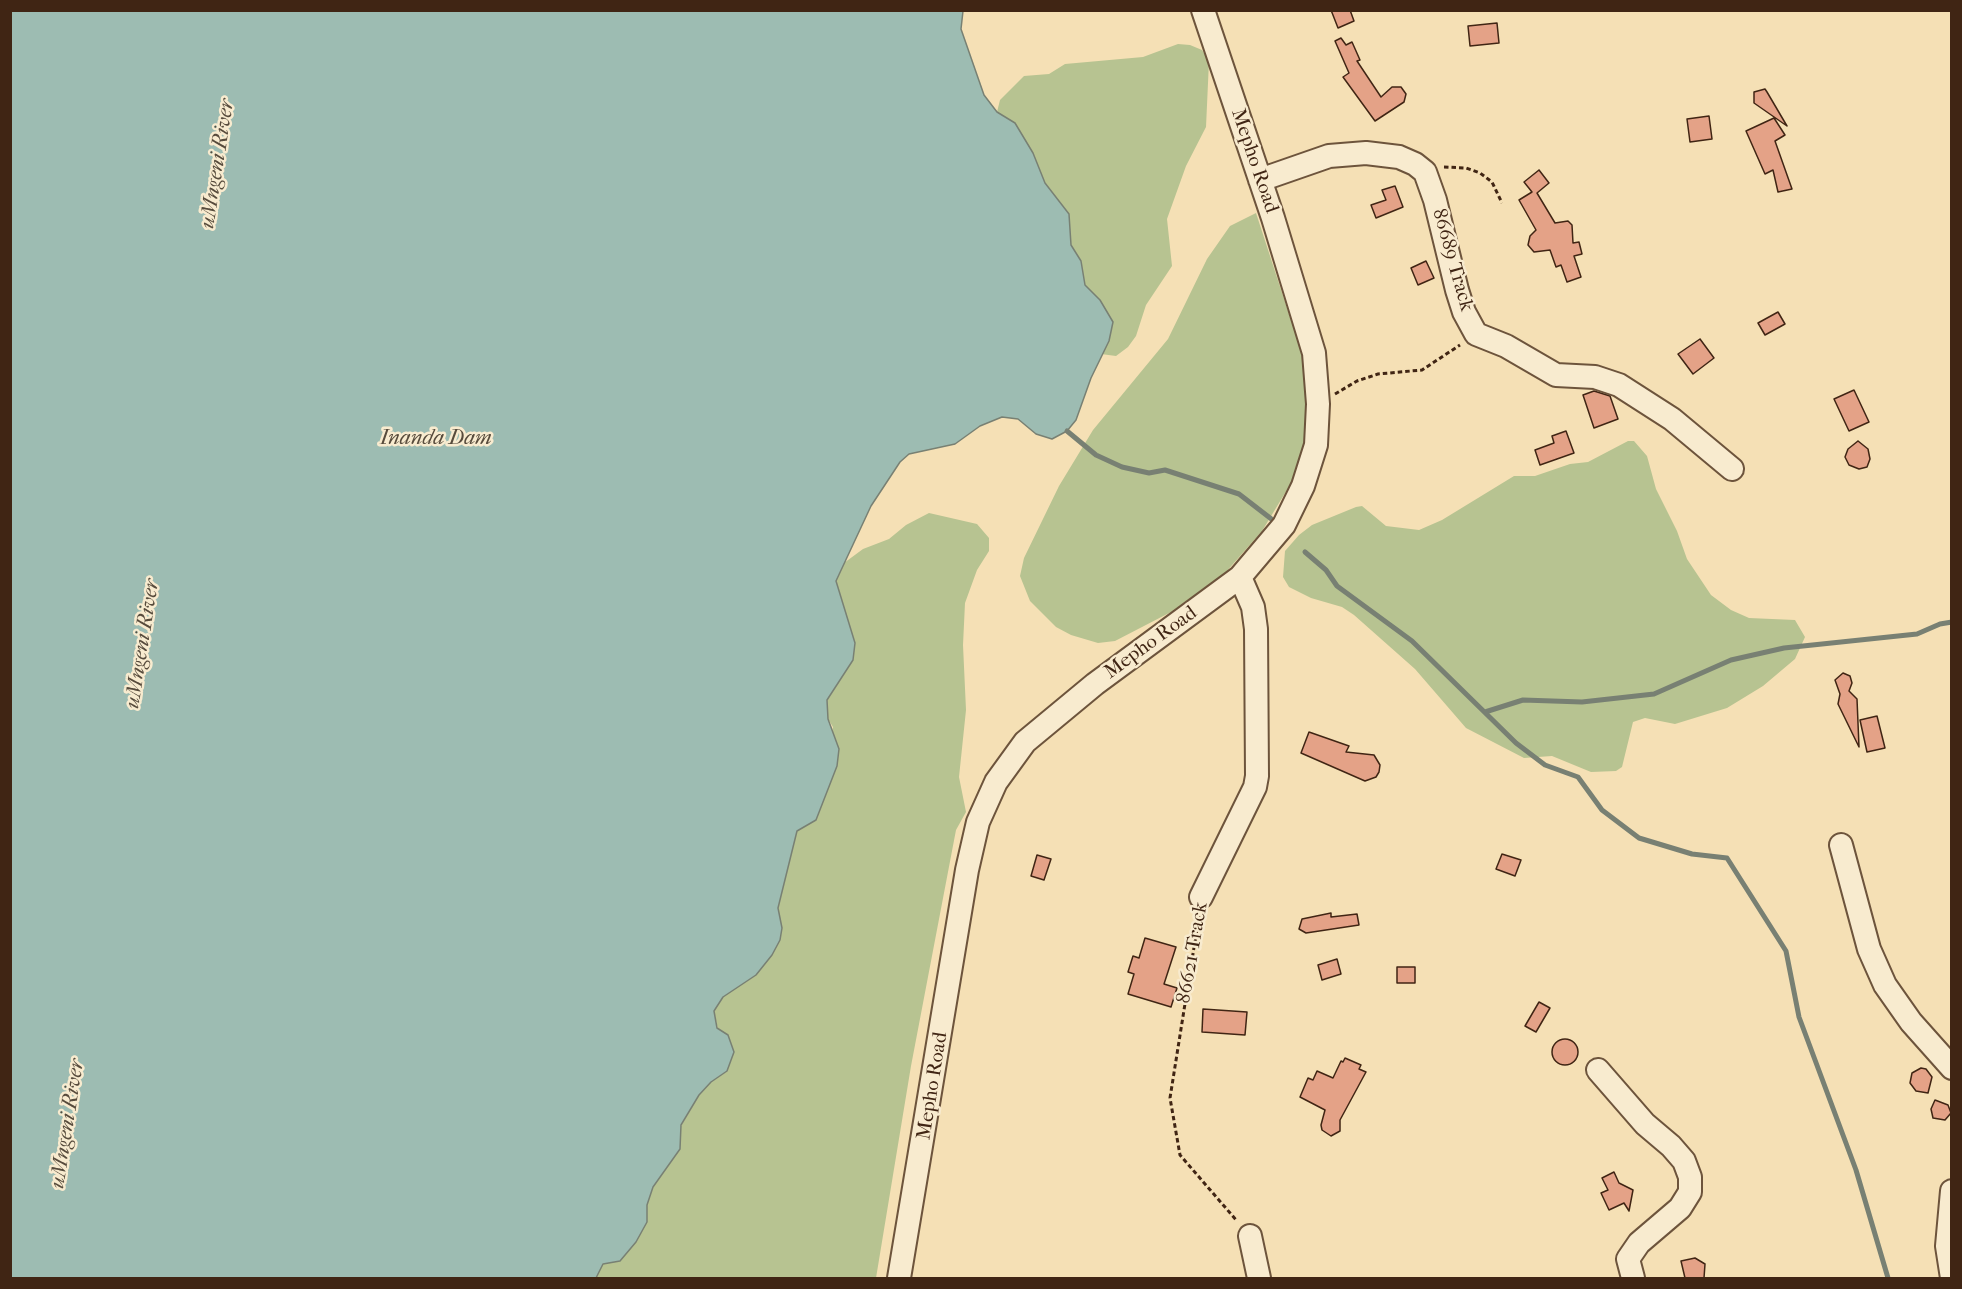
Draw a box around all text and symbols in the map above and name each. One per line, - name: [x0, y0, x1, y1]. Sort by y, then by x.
- water label: uMngeni River: [195, 98, 241, 230]
- street label: Mepho Road: [1225, 106, 1283, 216]
- street label: 86689 Track: [1426, 206, 1478, 314]
- water label: Inanda Dam: [380, 426, 492, 452]
- water label: uMngeni River: [120, 578, 166, 710]
- street label: Mepho Road: [1100, 601, 1202, 685]
- street label: 86621 Track: [1172, 901, 1214, 1005]
- street label: Mepho Road: [913, 1030, 953, 1142]
- water label: uMngeni River: [45, 1058, 91, 1190]

